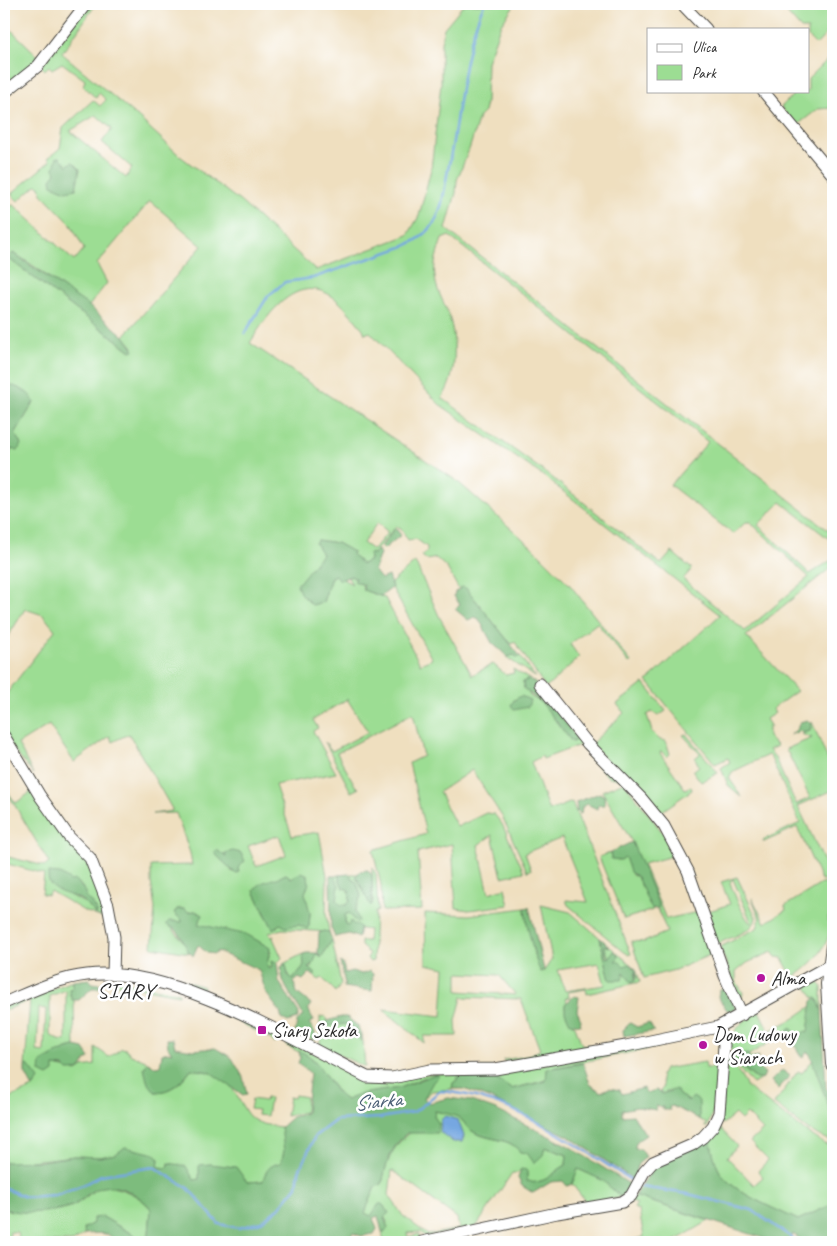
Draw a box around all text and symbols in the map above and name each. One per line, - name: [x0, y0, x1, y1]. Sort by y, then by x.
- legend: [647, 28, 810, 92]
- text: Ulica: [692, 38, 717, 57]
- text: Park: [692, 64, 717, 83]
- place label: Alma: [771, 966, 807, 991]
- marker: Alma: [755, 972, 767, 984]
- district label: SIARY: [97, 977, 158, 1005]
- place label: Siary Szkoła: [272, 1018, 358, 1043]
- place label: Dom Ludowy w Siarach: [713, 1022, 798, 1070]
- marker: Siary Szkoła: [256, 1024, 268, 1036]
- marker: Dom Ludowy w Siarach: [697, 1039, 709, 1051]
- water label: Siarka: [353, 1085, 405, 1116]

